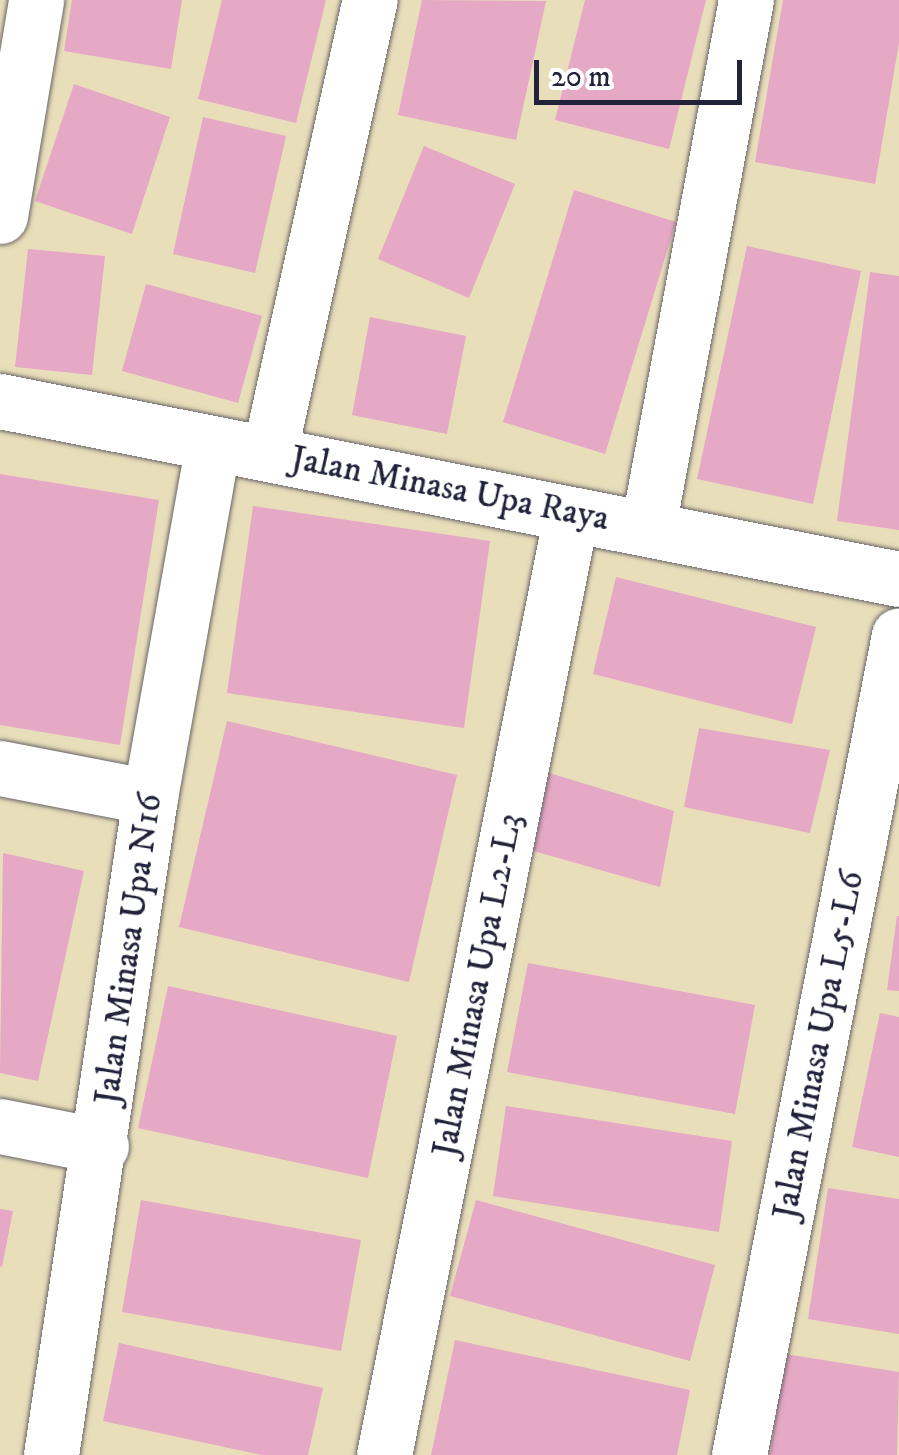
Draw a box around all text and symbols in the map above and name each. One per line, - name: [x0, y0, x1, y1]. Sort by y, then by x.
- scale bar: [539, 40, 746, 102]
- text: 20 m: [551, 59, 611, 96]
- street label: Jalan Minasa Upa Raya: [287, 438, 613, 540]
- street label: Jalan Minasa Upa N16: [86, 791, 172, 1107]
- street label: Jalan Minasa Upa L2-L3: [424, 810, 532, 1160]
- street label: Jalan Minasa Upa L5-L6: [765, 867, 873, 1223]

